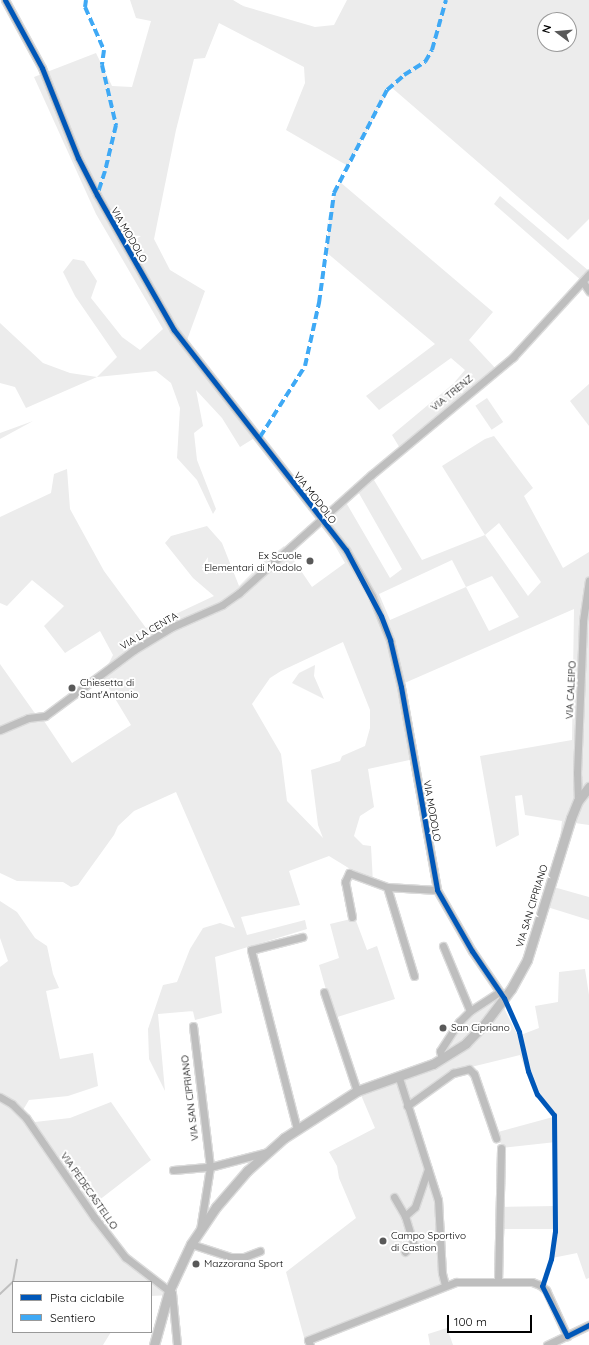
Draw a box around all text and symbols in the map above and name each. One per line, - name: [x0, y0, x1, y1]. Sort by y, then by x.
- north arrow: [537, 12, 577, 52]
- text: N: [539, 23, 554, 35]
- street label: VIA MODOLO: [108, 205, 150, 265]
- street label: VIA TRENZ: [429, 372, 475, 414]
- street label: VIA MODOLO: [291, 470, 339, 526]
- place label: Ex Scuole Elementari di Modolo: [204, 549, 302, 572]
- marker: Ex Scuole Elementari di Modolo: [305, 556, 315, 566]
- street label: VIA LA CENTA: [118, 610, 180, 652]
- street label: VIA CALEIPO: [563, 660, 579, 720]
- place label: Chiesetta di Sant'Antonio: [80, 676, 138, 700]
- marker: Chiesetta di Sant'Antonio: [67, 683, 77, 693]
- street label: VIA MODOLO: [421, 779, 443, 843]
- street label: VIA SAN CIPRIANO: [514, 863, 550, 949]
- place label: San Cipriano: [451, 1022, 510, 1034]
- marker: San Cipriano: [438, 1023, 448, 1033]
- street label: VIA SAN CIPRIANO: [179, 1055, 201, 1141]
- street label: VIA PEDECASTELLO: [58, 1150, 120, 1232]
- place label: Campo Sportivo di Castion: [391, 1229, 466, 1252]
- marker: Campo Sportivo di Castion: [378, 1236, 388, 1246]
- place label: Mazzorana Sport: [204, 1258, 283, 1270]
- marker: Mazzorana Sport: [191, 1259, 201, 1269]
- legend: [12, 1281, 152, 1333]
- text: Pista ciclabile: [50, 1290, 124, 1305]
- scale bar: [449, 1307, 534, 1333]
- text: Sentiero: [50, 1310, 95, 1325]
- text: 100 m: [454, 1314, 487, 1329]

